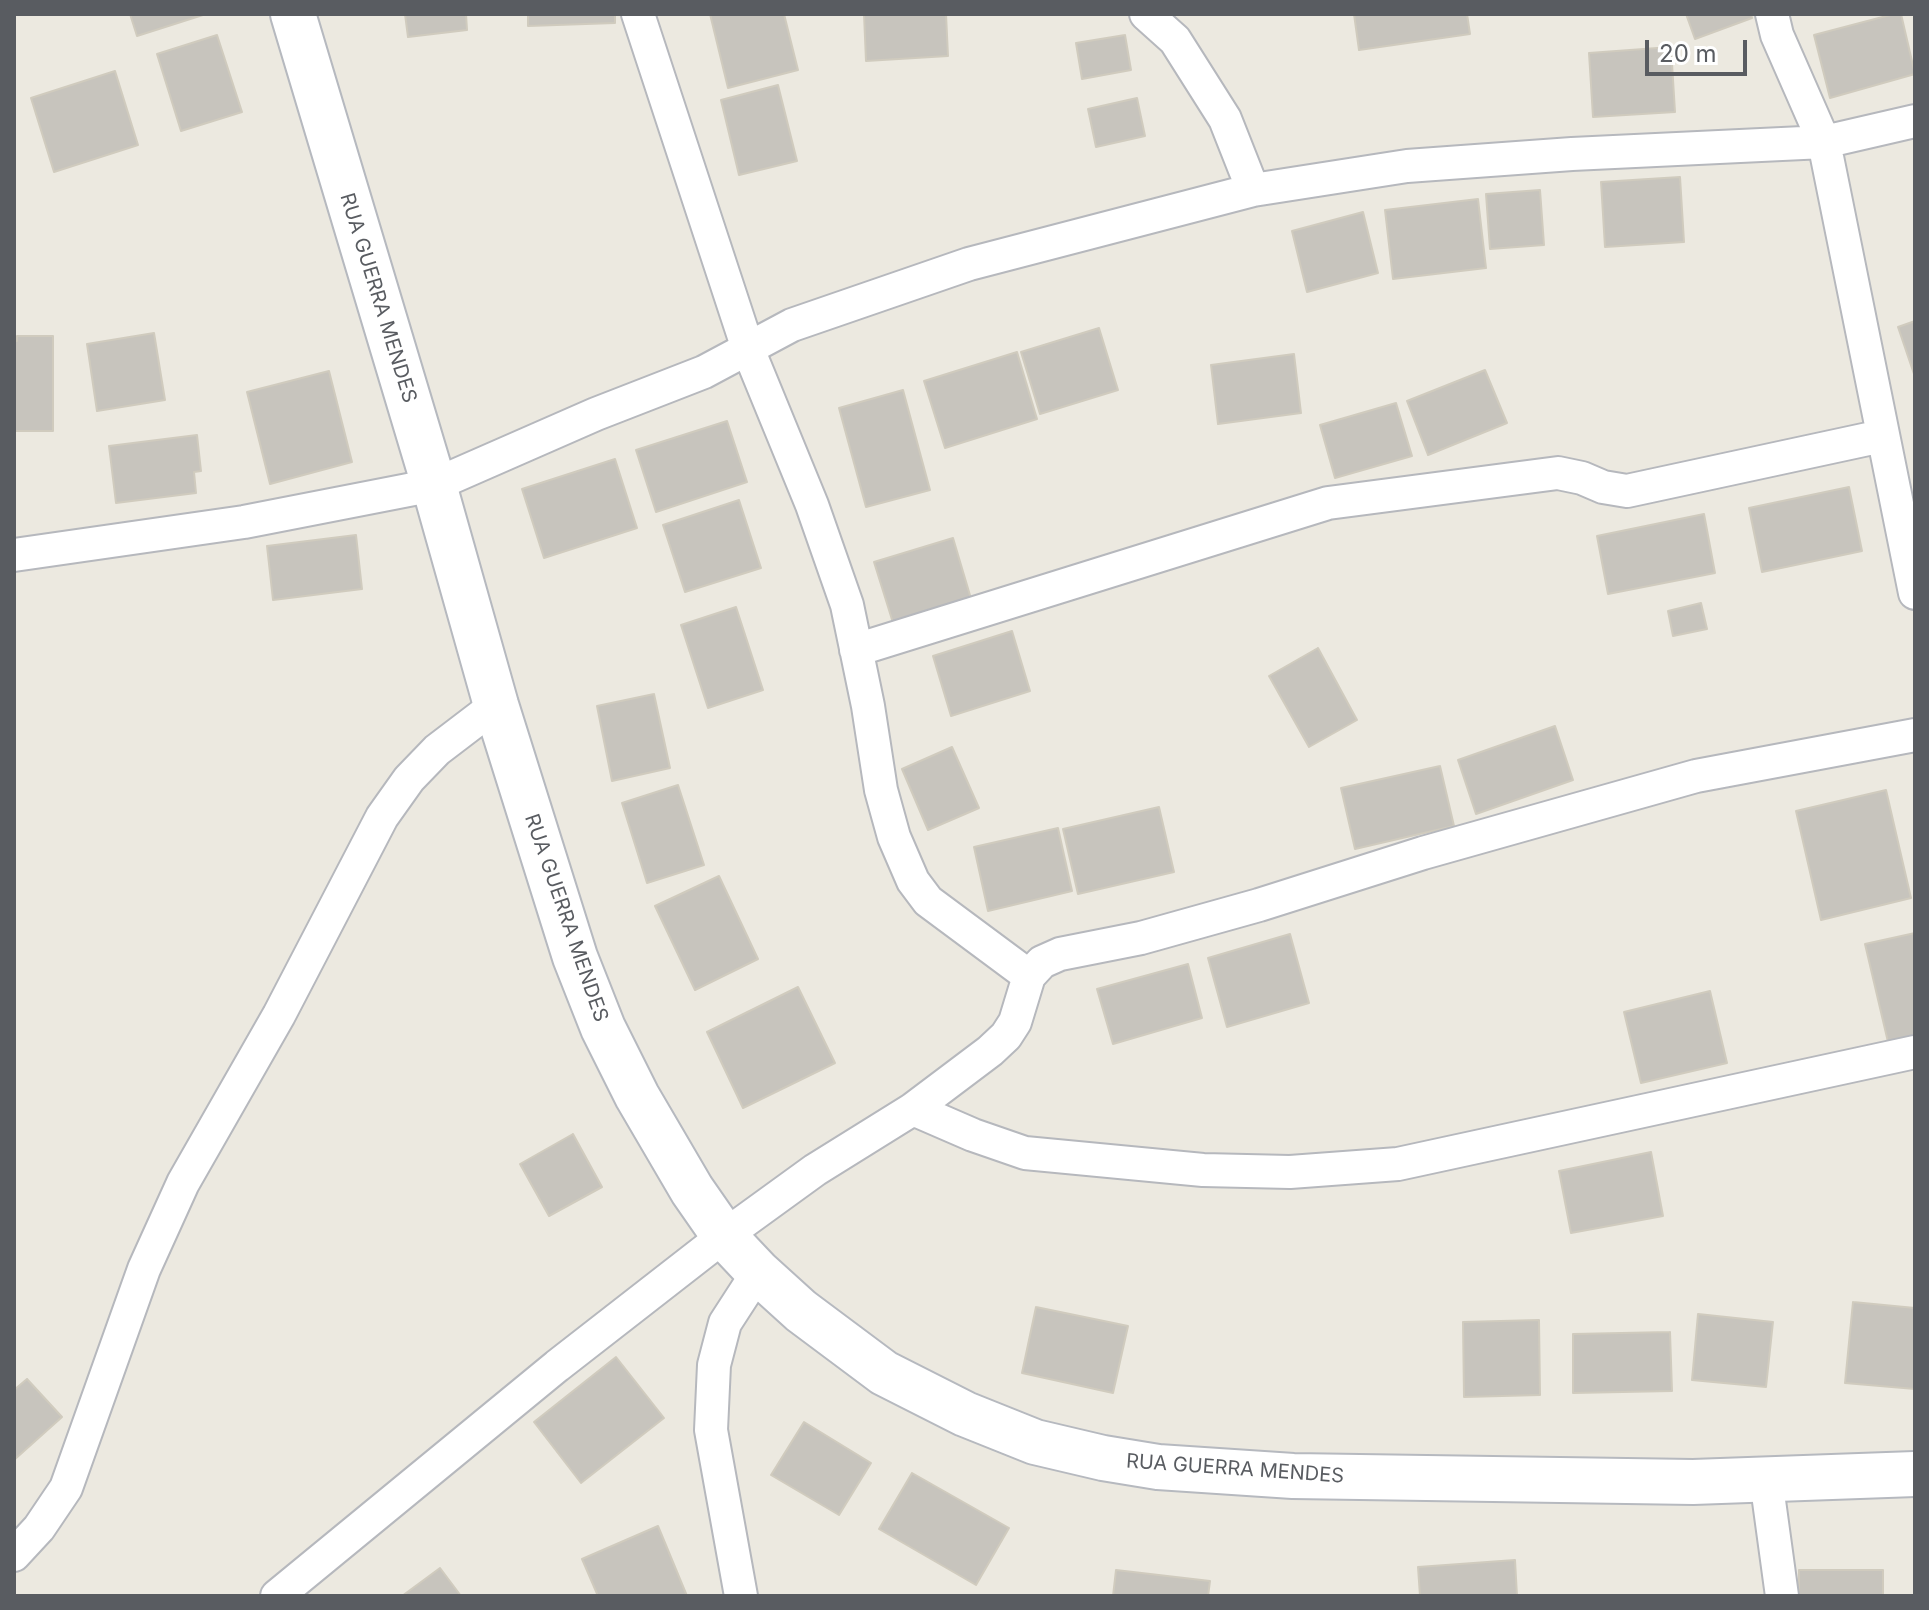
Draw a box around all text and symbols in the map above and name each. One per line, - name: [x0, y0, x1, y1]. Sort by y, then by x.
- scale bar: [1649, 24, 1751, 74]
- text: 20 m: [1659, 39, 1717, 68]
- street label: RUA GUERRA MENDES: [335, 190, 421, 406]
- street label: RUA GUERRA MENDES: [519, 811, 613, 1025]
- street label: RUA GUERRA MENDES: [1125, 1449, 1345, 1489]

